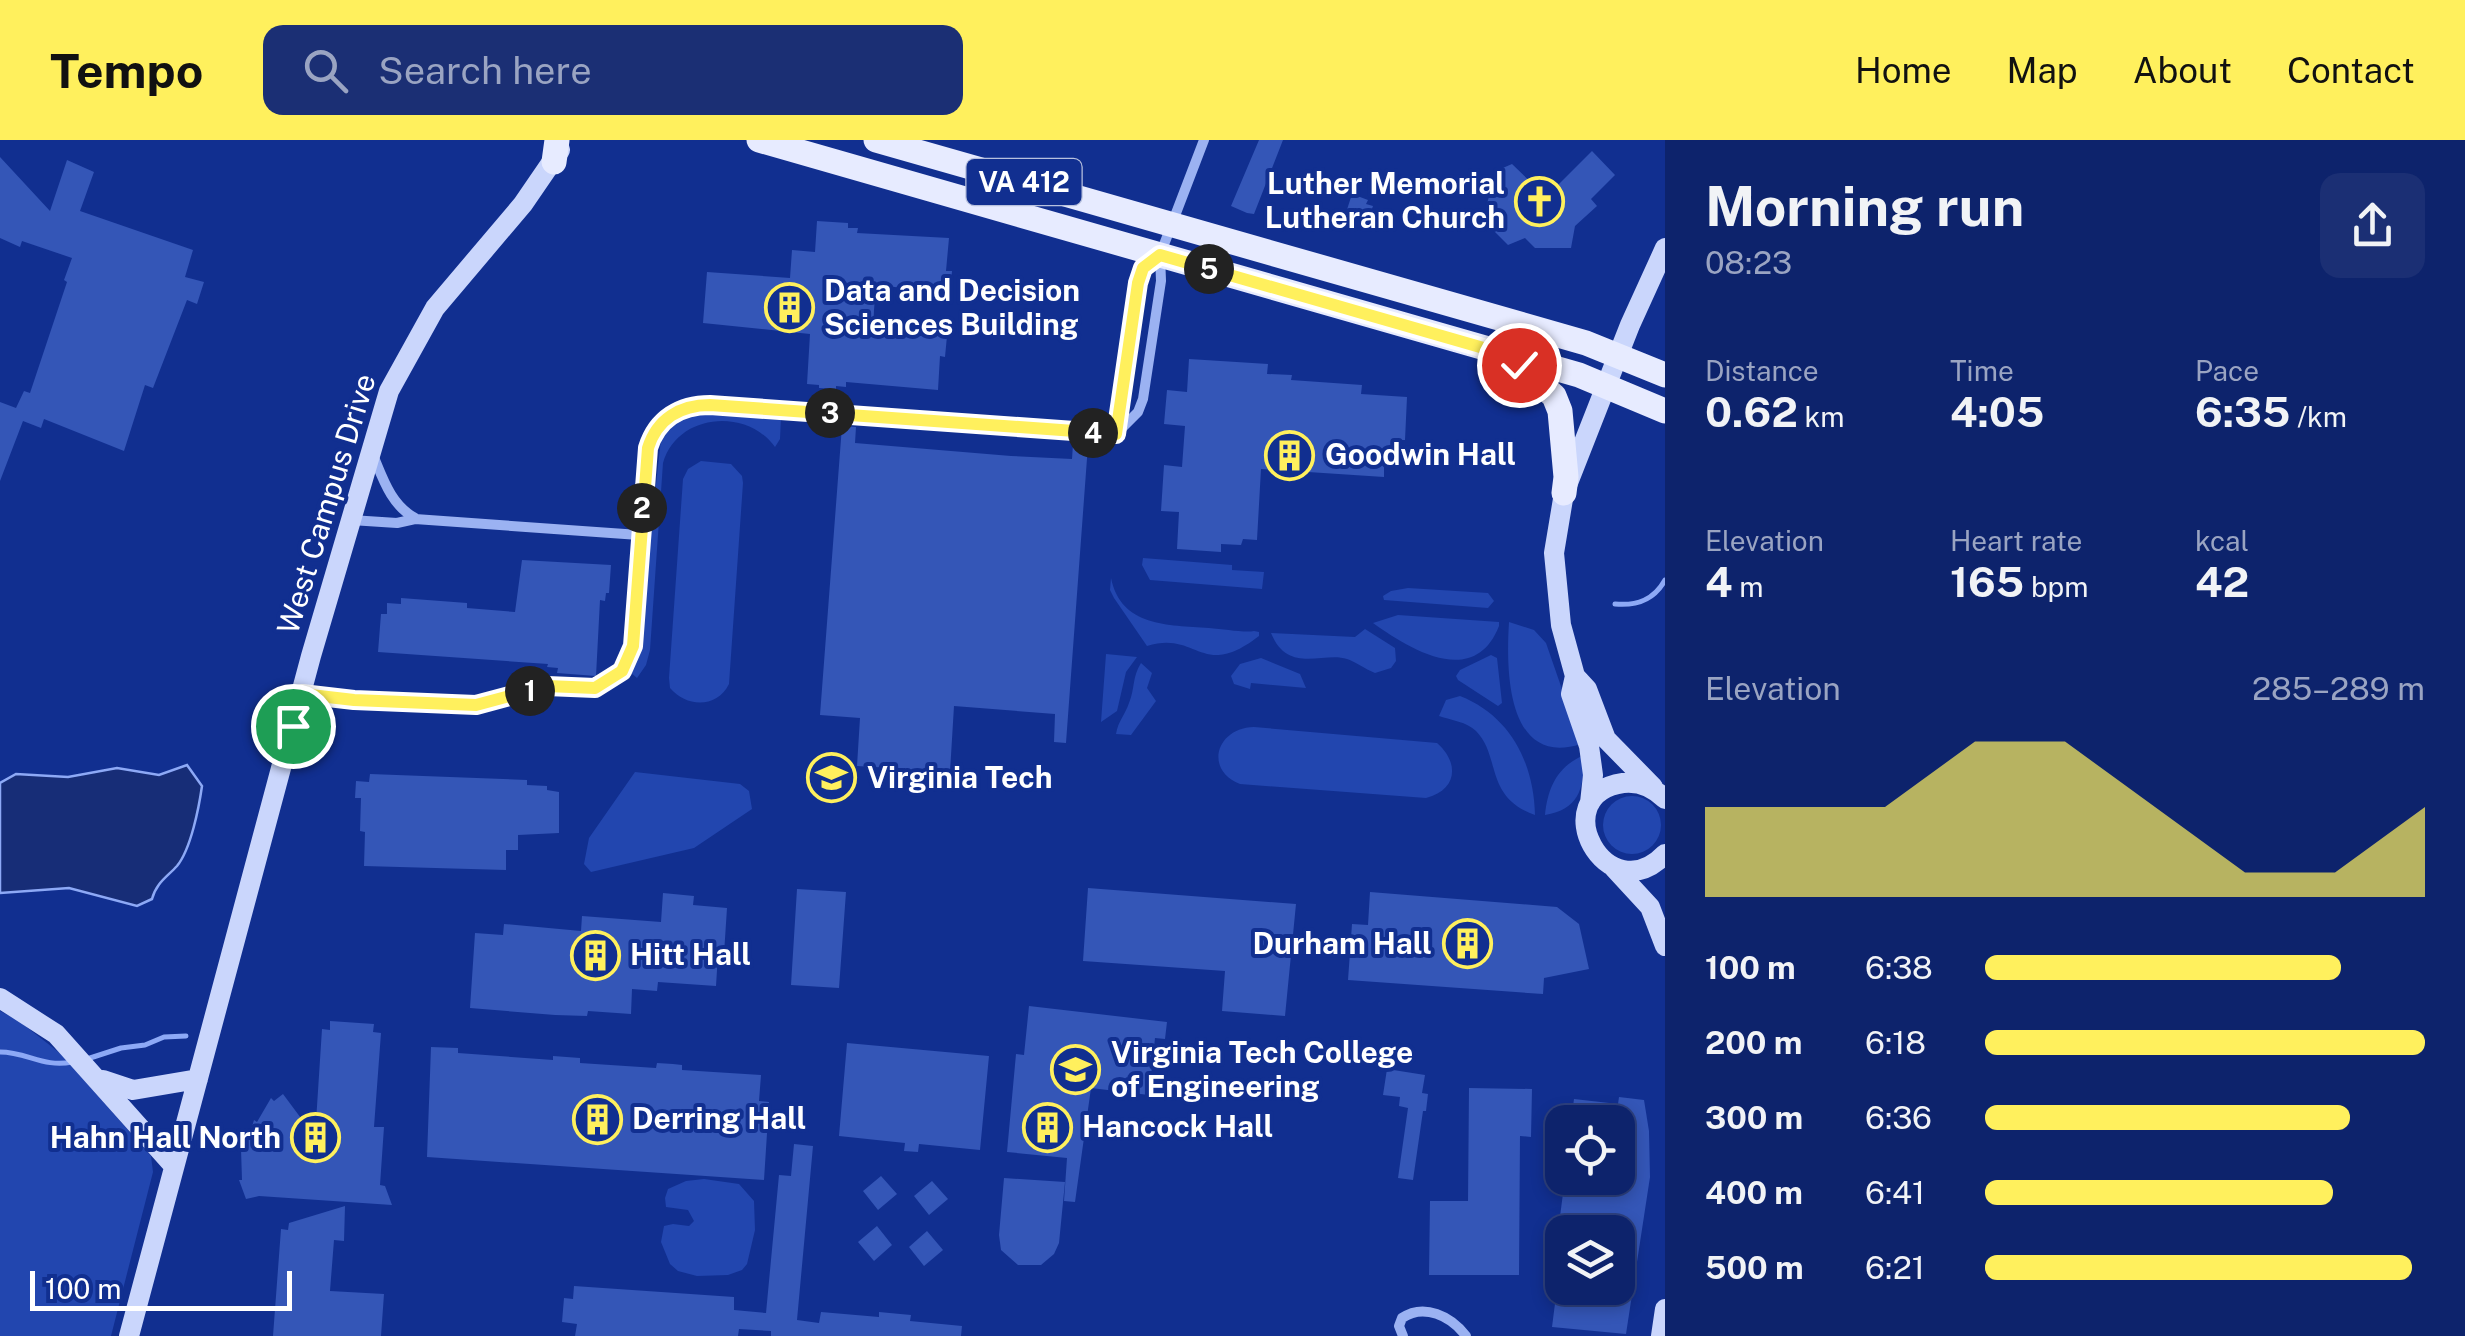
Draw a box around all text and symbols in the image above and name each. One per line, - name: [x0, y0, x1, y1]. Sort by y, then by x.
- search box: [263, 25, 963, 115]
- text: Tempo: [50, 42, 203, 99]
- icon: search: [298, 43, 353, 98]
- text: Search here: [378, 48, 592, 93]
- text: Home: [1855, 50, 1952, 91]
- text: Map: [2007, 50, 2078, 91]
- text: About: [2133, 50, 2232, 91]
- text: Contact: [2287, 50, 2415, 91]
- road number: VA 412: [966, 159, 1082, 205]
- place label: Luther Memorial Lutheran Church: [1265, 165, 1505, 235]
- button: share: [2320, 173, 2425, 278]
- text: Morning run: [1705, 174, 2024, 238]
- church icon: Luther Memorial Lutheran Church: [1514, 175, 1566, 227]
- pin: 5: [1184, 244, 1234, 294]
- text: 08:23: [1705, 244, 1792, 281]
- text: 5: [1200, 252, 1218, 285]
- place label: Data and Decision Sciences Building: [824, 272, 1080, 342]
- building icon: Data and Decision Sciences Building: [763, 282, 815, 334]
- pin: [1477, 323, 1562, 408]
- icon: check: [1492, 338, 1547, 393]
- text: Distance: [1705, 354, 1819, 387]
- text: Time: [1950, 354, 2014, 387]
- text: Pace: [2195, 354, 2259, 387]
- street label: West Campus Drive: [269, 369, 383, 638]
- text: 0.62: [1705, 387, 1798, 436]
- text: 4:05: [1950, 387, 2044, 436]
- text: 6:35: [2195, 387, 2290, 436]
- pin: 3: [805, 388, 855, 438]
- text: 3: [821, 396, 839, 429]
- text: km: [1798, 400, 1845, 433]
- text: /km: [2290, 400, 2347, 433]
- pin: 4: [1068, 408, 1118, 458]
- text: 4: [1084, 416, 1102, 449]
- building icon: Goodwin Hall: [1264, 429, 1316, 481]
- place label: Goodwin Hall: [1325, 436, 1516, 472]
- pin: 2: [617, 483, 667, 533]
- text: 2: [633, 491, 651, 524]
- text: Elevation: [1705, 524, 1824, 557]
- text: Heart rate: [1950, 524, 2082, 557]
- text: kcal: [2195, 524, 2249, 557]
- text: 4: [1705, 557, 1733, 606]
- text: 165: [1950, 557, 2024, 606]
- text: 42: [2195, 557, 2249, 606]
- text: m: [1733, 570, 1764, 603]
- text: bpm: [2024, 570, 2088, 603]
- pin: 1: [505, 666, 555, 716]
- text: Elevation: [1705, 670, 1841, 707]
- text: 285–289 m: [2252, 670, 2425, 707]
- text: 1: [524, 674, 536, 707]
- pin: [251, 684, 336, 769]
- icon: arrive: [266, 699, 321, 754]
- school or university icon: Virginia Tech: [806, 752, 858, 804]
- place label: Virginia Tech: [867, 759, 1052, 795]
- building icon: Durham Hall: [1441, 918, 1493, 970]
- place label: Durham Hall: [1252, 925, 1432, 961]
- building icon: Hitt Hall: [569, 929, 621, 981]
- place label: Hitt Hall: [630, 936, 751, 972]
- text: 100 m: [1705, 949, 1796, 986]
- text: 6:38: [1865, 949, 1933, 986]
- text: 200 m: [1705, 1024, 1802, 1061]
- text: 6:18: [1865, 1024, 1926, 1061]
- place label: Virginia Tech College of Engineering: [1111, 1034, 1413, 1104]
- school or university icon: Virginia Tech College of Engineering: [1050, 1044, 1102, 1096]
- building icon: Derring Hall: [571, 1093, 623, 1145]
- text: 300 m: [1705, 1099, 1803, 1136]
- text: 6:36: [1865, 1099, 1932, 1136]
- place label: Derring Hall: [632, 1100, 806, 1136]
- building icon: Hancock Hall: [1021, 1101, 1073, 1153]
- map controls: [1545, 1105, 1635, 1305]
- button: locate: [1545, 1105, 1635, 1195]
- place label: Hancock Hall: [1082, 1108, 1273, 1144]
- building icon: Hahn Hall North: [290, 1112, 342, 1164]
- place label: Hahn Hall North: [50, 1119, 281, 1155]
- text: 400 m: [1705, 1174, 1803, 1211]
- text: 6:41: [1865, 1174, 1925, 1211]
- button: layers: [1545, 1215, 1635, 1305]
- text: 500 m: [1705, 1249, 1804, 1286]
- text: 6:21: [1865, 1249, 1925, 1286]
- scale bar: [30, 1266, 292, 1310]
- text: 100 m: [45, 1272, 122, 1305]

